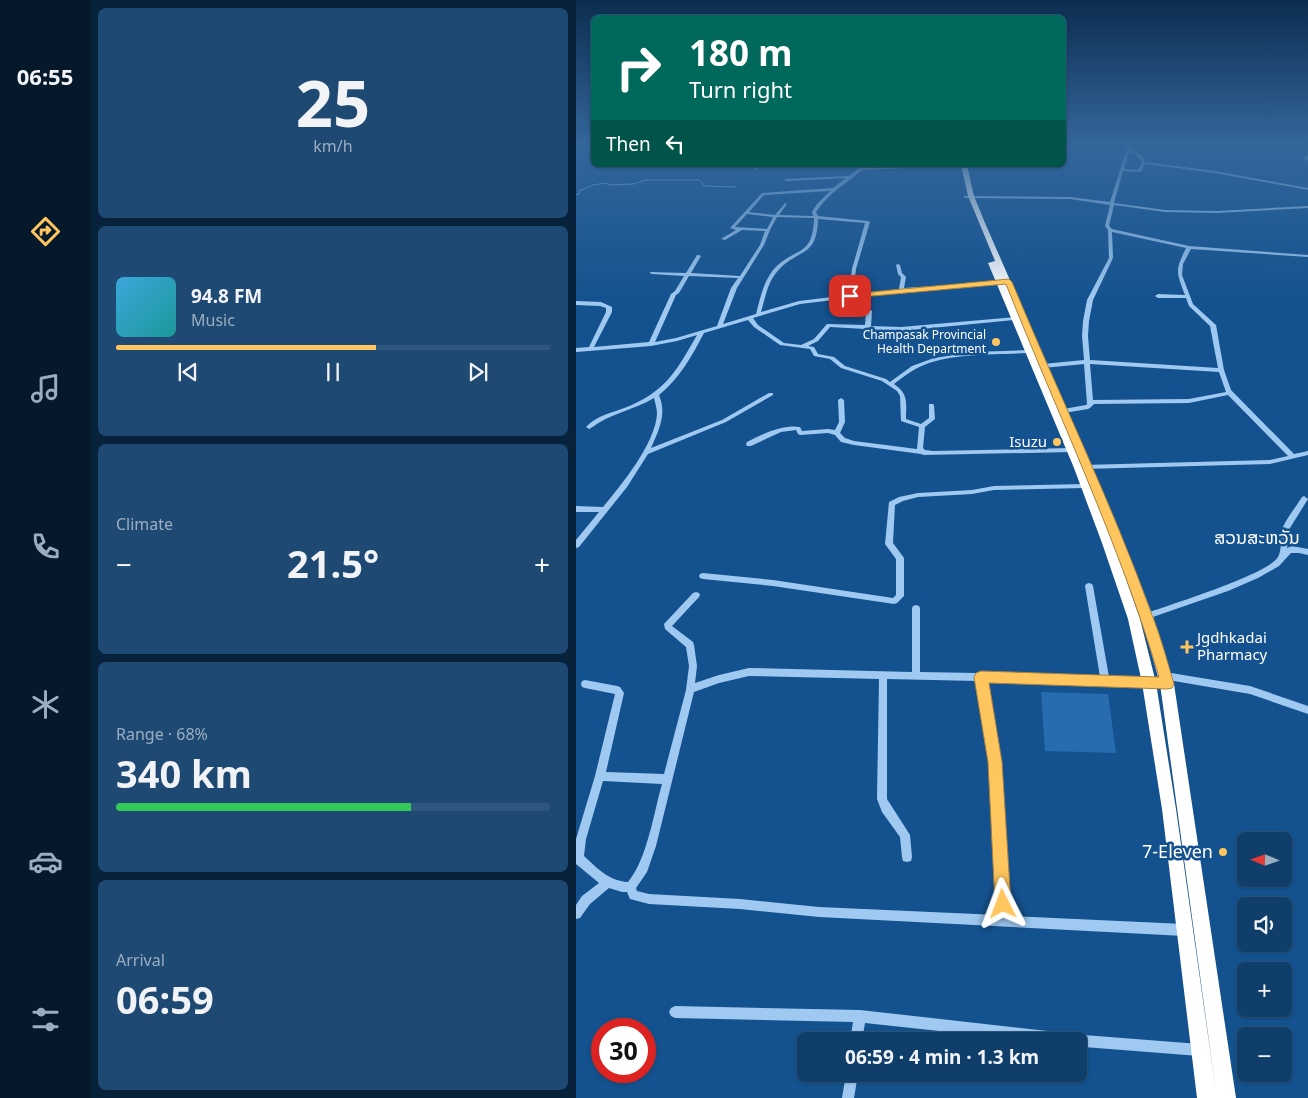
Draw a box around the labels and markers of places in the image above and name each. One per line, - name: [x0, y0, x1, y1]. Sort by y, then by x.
- pin: [829, 275, 871, 317]
- place label: Champasak Provincial Health Department: [863, 326, 987, 357]
- marker: Champasak Provincial Health Department: [990, 336, 1002, 348]
- place label: Isuzu: [1009, 431, 1047, 451]
- marker: Isuzu: [1051, 436, 1063, 448]
- place label: Jgdhkadai Pharmacy: [1195, 627, 1268, 664]
- marker: Jgdhkadai Pharmacy: [1181, 641, 1193, 653]
- place label: 7-Eleven: [1142, 839, 1213, 863]
- marker: 7-Eleven: [1217, 846, 1229, 858]

